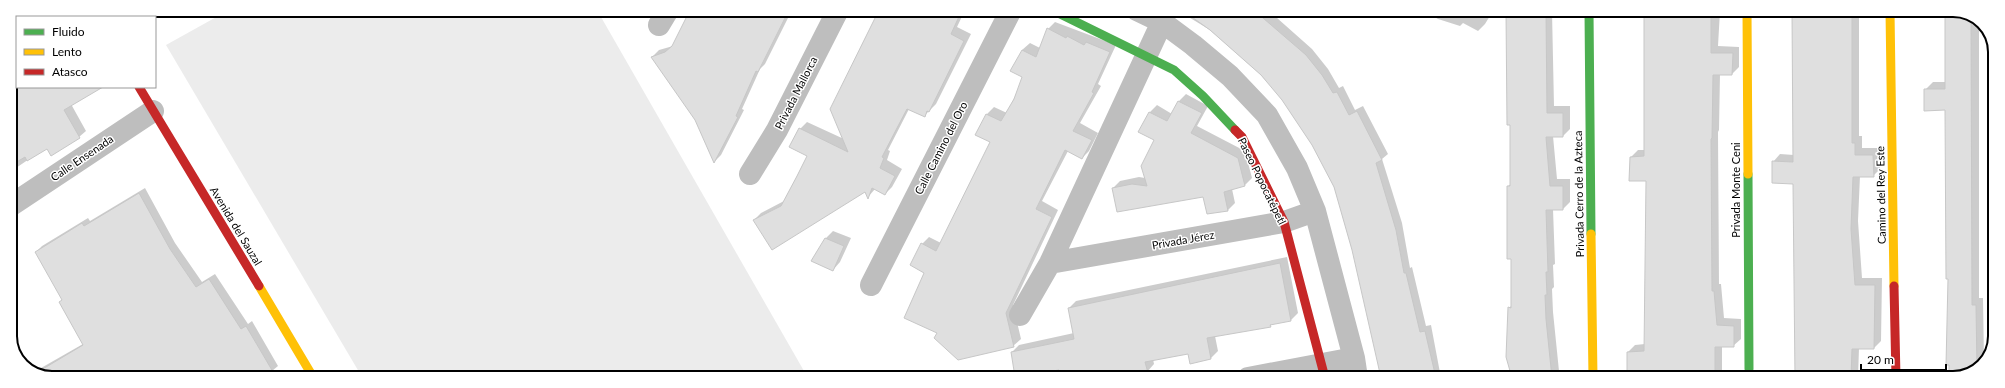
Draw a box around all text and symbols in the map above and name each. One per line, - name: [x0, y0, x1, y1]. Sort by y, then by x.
- legend: [16, 16, 156, 88]
- text: Fluido: [52, 24, 85, 39]
- text: Lento: [52, 44, 82, 59]
- street label: Privada Mallorca: [772, 54, 820, 131]
- text: Atasco: [52, 64, 88, 79]
- street label: Calle Camino del Oro: [912, 99, 970, 196]
- street label: Privada Cerro de la Azteca: [1571, 131, 1586, 257]
- street label: Calle Ensenada: [48, 132, 116, 183]
- street label: Paseo Popocatépetl: [1236, 135, 1289, 226]
- street label: Privada Monte Ceni: [1729, 142, 1742, 238]
- street label: Camino del Rey Este: [1873, 146, 1888, 244]
- street label: Avenida del Sauzal: [208, 184, 265, 267]
- street label: Privada Jérez: [1151, 228, 1215, 251]
- scale bar: [1861, 346, 1946, 372]
- text: 20 m: [1867, 352, 1894, 367]

